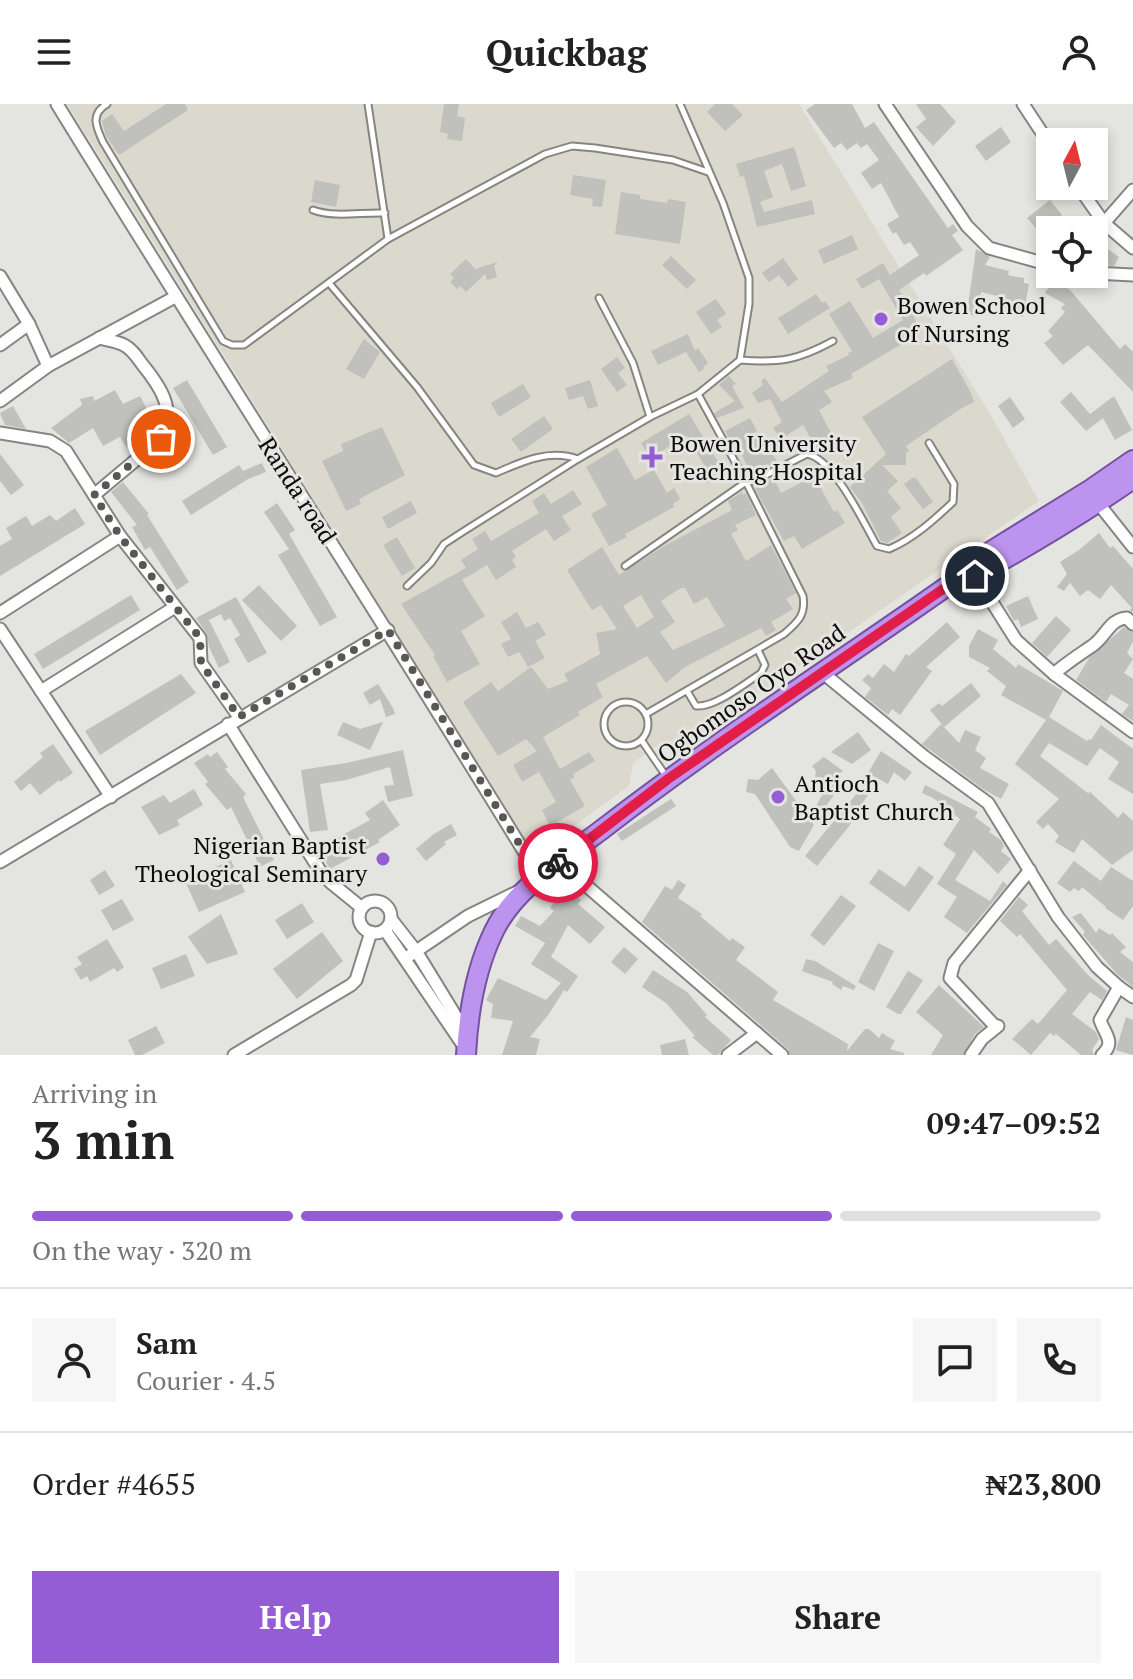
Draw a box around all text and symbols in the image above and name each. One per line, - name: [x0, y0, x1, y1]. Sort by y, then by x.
- text: Quickbag: [486, 29, 647, 76]
- icon: menu: [32, 30, 76, 74]
- icon: person: [1057, 30, 1101, 74]
- north arrow: [1036, 128, 1108, 200]
- map controls: [1036, 128, 1108, 288]
- button: locate: [1036, 216, 1108, 288]
- place label: Bowen School of Nursing: [897, 289, 1046, 349]
- marker: Bowen School of Nursing: [872, 310, 890, 328]
- pin: [127, 405, 195, 473]
- icon: bag: [139, 417, 183, 461]
- place label: Bowen University Teaching Hospital: [670, 427, 863, 487]
- street label: Randa road: [252, 431, 344, 549]
- marker: Bowen University Teaching Hospital: [641, 446, 663, 468]
- pin: [941, 542, 1009, 610]
- icon: home: [953, 554, 997, 598]
- street label: Ogbomoso Oyo Road: [651, 616, 851, 770]
- place label: Antioch Baptist Church: [794, 767, 953, 827]
- marker: Antioch Baptist Church: [769, 788, 787, 806]
- courier: [518, 823, 598, 903]
- place label: Nigerian Baptist Theological Seminary: [135, 829, 368, 889]
- icon: bike: [536, 841, 580, 885]
- marker: Nigerian Baptist Theological Seminary: [374, 850, 392, 868]
- text: Arriving in: [32, 1076, 157, 1110]
- text: 09:47–09:52: [927, 1103, 1101, 1143]
- text: 3 min: [32, 1105, 174, 1174]
- text: On the way · 320 m: [32, 1233, 252, 1267]
- button: person: [32, 1318, 116, 1402]
- button: chat: [913, 1318, 997, 1402]
- button: phone: [1017, 1318, 1101, 1402]
- text: Sam: [136, 1323, 197, 1363]
- text: Courier · 4.5: [136, 1363, 276, 1397]
- text: Order #4655: [32, 1464, 196, 1504]
- text: ₦23,800: [985, 1464, 1101, 1504]
- button: Help: [32, 1571, 559, 1663]
- button: Share: [575, 1571, 1101, 1663]

